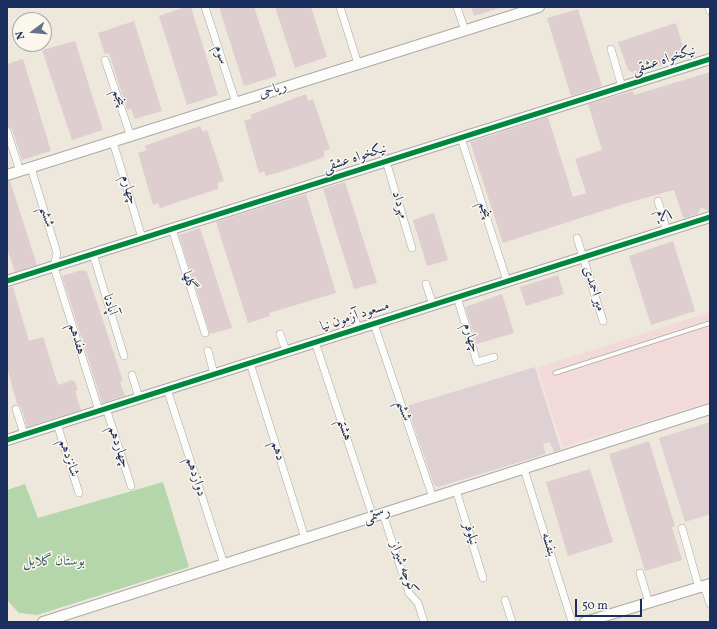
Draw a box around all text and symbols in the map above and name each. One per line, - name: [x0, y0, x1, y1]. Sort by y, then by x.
- north arrow: [12, 12, 52, 52]
- text: N: [13, 29, 29, 41]
- street label: سوم: [209, 43, 231, 67]
- street label: نیکخواه عشقی: [630, 43, 698, 79]
- street label: ریاحی: [257, 79, 289, 103]
- street label: پنجم: [107, 87, 129, 109]
- street label: نیکخواه عشقی: [321, 141, 389, 177]
- street label: چهارم: [116, 173, 140, 207]
- street label: مهرداد: [387, 189, 411, 221]
- street label: پنجم: [473, 199, 495, 221]
- street label: ششم: [35, 204, 57, 230]
- street label: یکم: [652, 208, 672, 224]
- street label: میر احمدی: [578, 264, 608, 314]
- street label: گلها: [177, 269, 199, 293]
- street label: آپادنا: [98, 292, 120, 318]
- street label: مسعود آزمون نیا: [318, 298, 392, 336]
- street label: هفدهم: [63, 321, 89, 357]
- street label: چهارم: [458, 321, 482, 355]
- street label: ششم: [392, 398, 414, 424]
- street label: هشتم: [333, 417, 355, 443]
- street label: چهاردهم: [103, 424, 133, 470]
- street label: شانزدهم: [54, 437, 82, 479]
- street label: دهم: [266, 439, 288, 463]
- street label: دوازدهم: [181, 455, 209, 499]
- street label: رستمی: [361, 504, 393, 528]
- street label: نیلوفر: [459, 520, 481, 548]
- street label: بنفشه: [536, 531, 560, 559]
- street label: کوچه شیراز: [385, 539, 421, 597]
- park label: بوستان گلایل: [23, 554, 85, 570]
- scale bar: [577, 591, 644, 617]
- text: 50 m: [582, 598, 608, 614]

